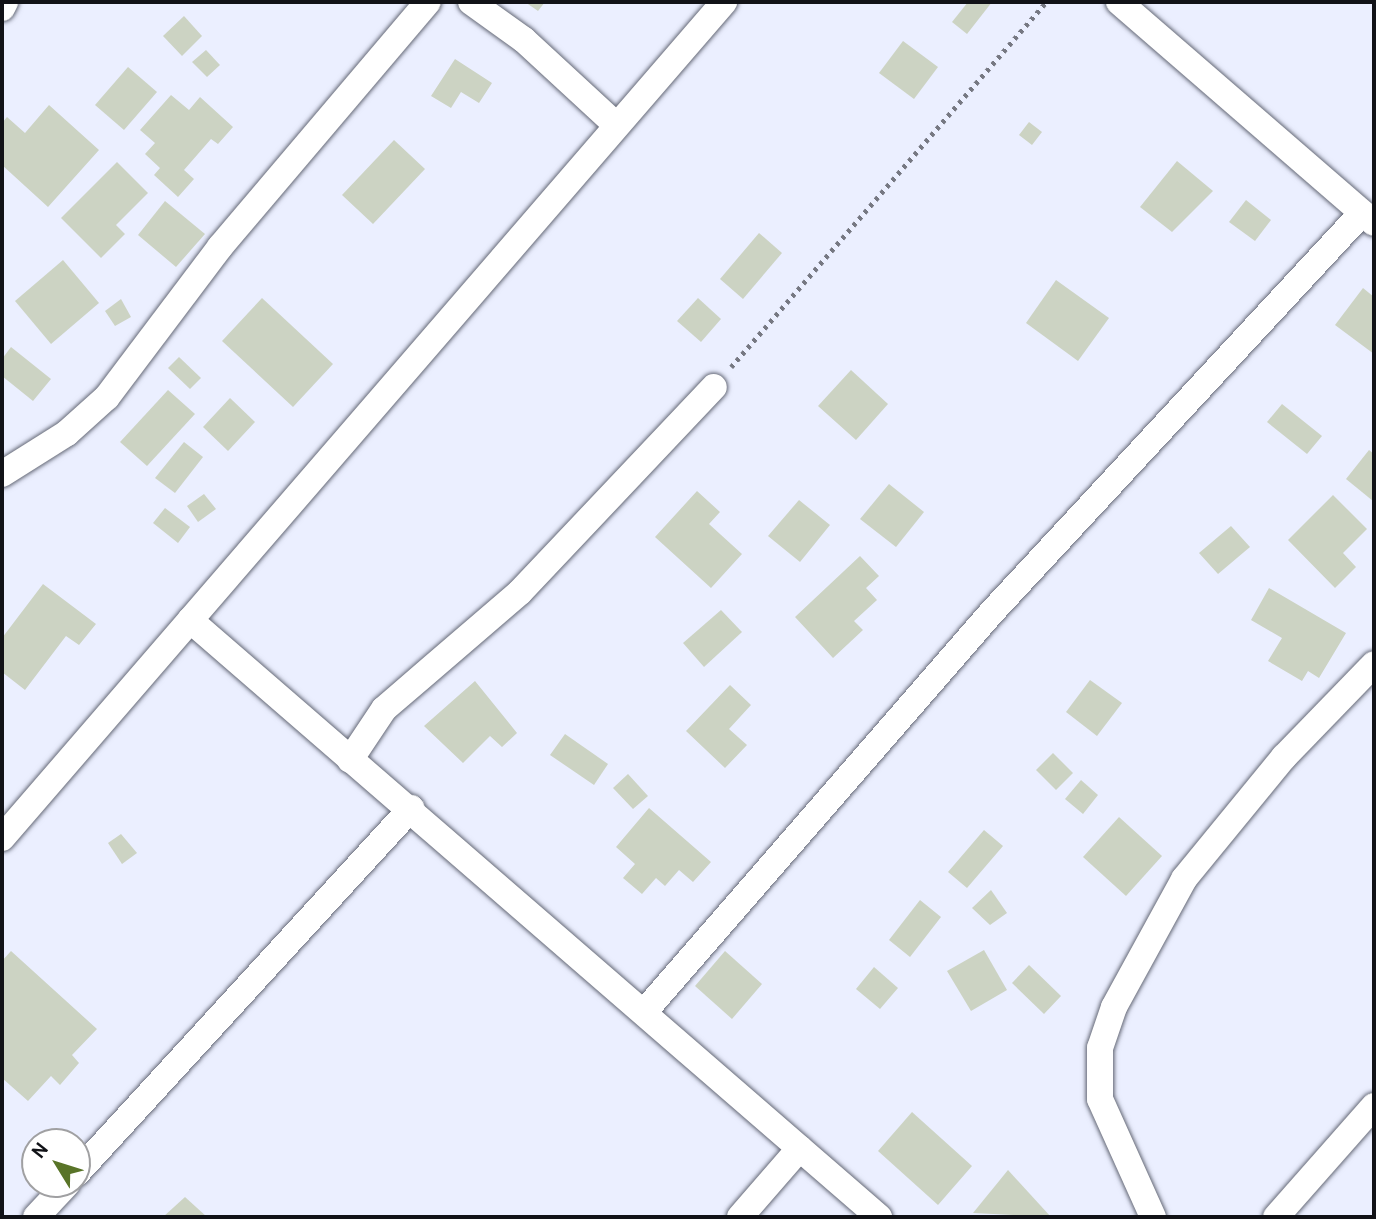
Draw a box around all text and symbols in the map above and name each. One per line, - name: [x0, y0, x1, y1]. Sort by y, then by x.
- north arrow: [21, 1128, 91, 1198]
- text: N: [27, 1139, 55, 1164]

